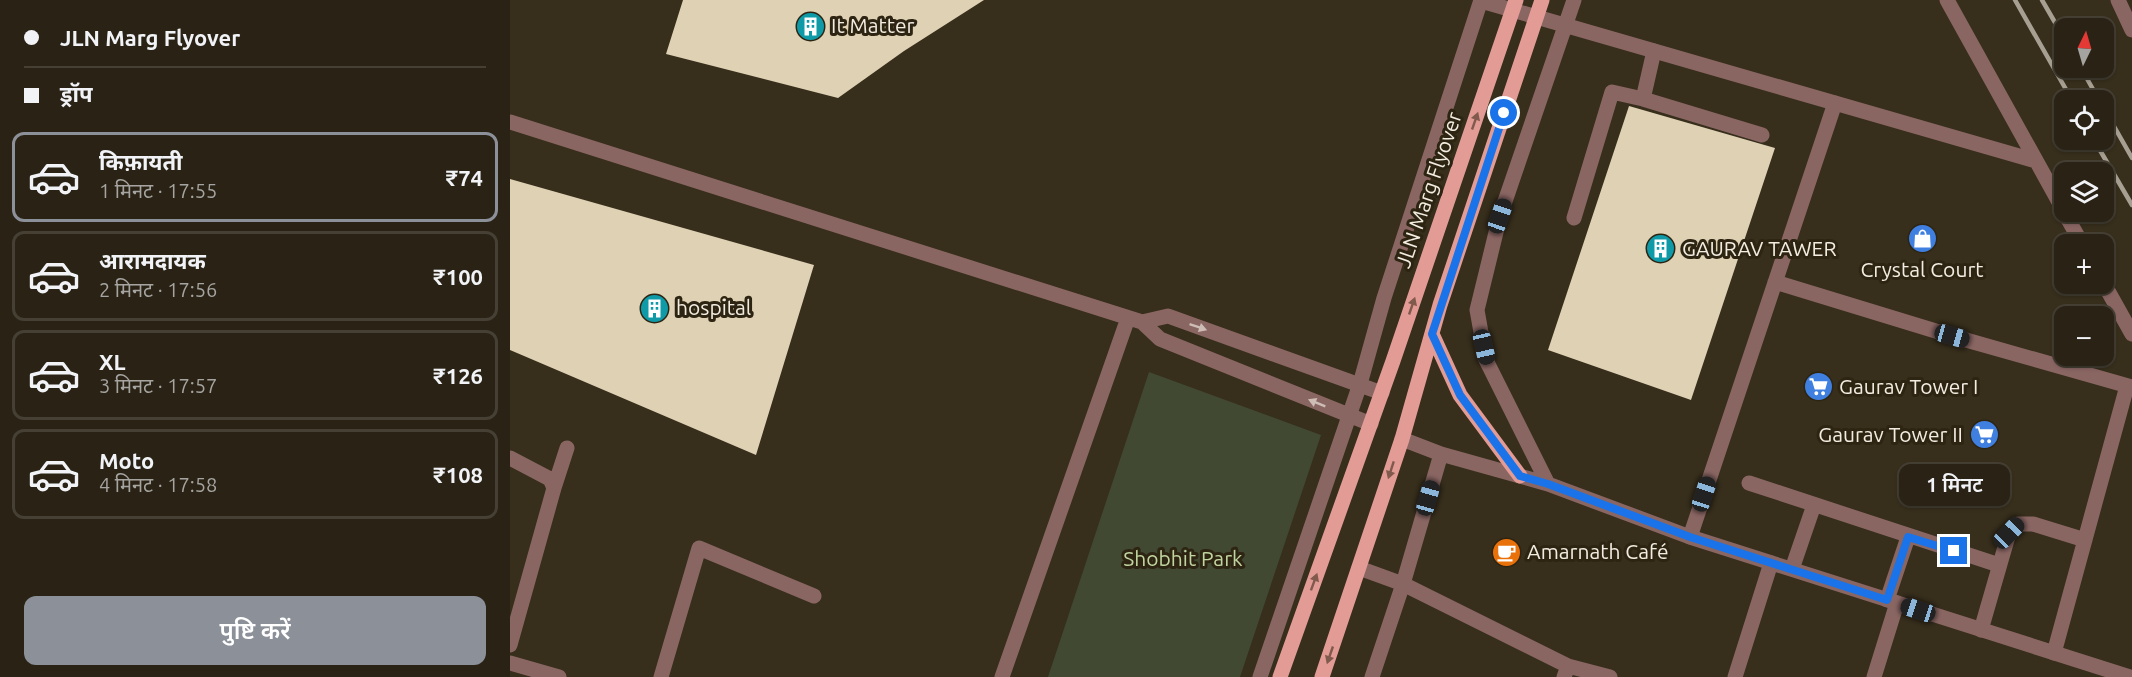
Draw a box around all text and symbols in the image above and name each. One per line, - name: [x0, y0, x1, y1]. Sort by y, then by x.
- building icon: It Matter: [794, 10, 826, 42]
- place label: It Matter: [831, 13, 915, 37]
- north arrow: [2054, 18, 2114, 78]
- map controls: [2054, 18, 2114, 366]
- text: JLN Marg Flyover: [60, 25, 240, 50]
- text: ड्रॉप: [60, 81, 93, 106]
- button: locate: [2054, 90, 2114, 150]
- route start: [1490, 99, 1517, 126]
- street label: JLN Marg Flyover: [1390, 109, 1466, 271]
- one-way arrow: [1471, 112, 1480, 130]
- text: किफ़ायती: [99, 149, 183, 174]
- icon: car: [27, 150, 81, 204]
- button: layers: [2054, 162, 2114, 222]
- text: ₹74: [446, 165, 483, 190]
- text: 1 मिनट · 17:55: [99, 179, 217, 202]
- car: [1486, 196, 1514, 236]
- shop icon: Crystal Court: [1906, 223, 1938, 255]
- building icon: GAURAV TAWER: [1645, 233, 1677, 265]
- button: +: [2054, 234, 2114, 294]
- place label: GAURAV TAWER: [1682, 236, 1837, 260]
- text: आरामदायक: [99, 248, 206, 273]
- icon: car: [27, 249, 81, 303]
- place label: Crystal Court: [1860, 257, 1984, 281]
- text: ₹100: [433, 264, 483, 289]
- text: 2 मिनट · 17:56: [99, 278, 217, 301]
- building icon: hospital: [639, 292, 671, 324]
- place label: hospital: [676, 295, 751, 319]
- one-way arrow: [1408, 297, 1418, 315]
- button: −: [2054, 306, 2114, 366]
- one-way arrow: [1189, 322, 1207, 332]
- car: [1932, 322, 1972, 350]
- car: [1471, 327, 1497, 367]
- icon: car: [27, 348, 81, 402]
- text: XL: [99, 349, 126, 374]
- text: ₹126: [433, 363, 483, 388]
- supermarket icon: Gaurav Tower I: [1802, 371, 1834, 403]
- text: 3 मिनट · 17:57: [99, 374, 217, 397]
- place label: Gaurav Tower I: [1839, 374, 1978, 398]
- one-way arrow: [1308, 398, 1326, 407]
- supermarket icon: Gaurav Tower II: [1968, 419, 2000, 451]
- place label: Gaurav Tower II: [1818, 422, 1963, 446]
- icon: car: [27, 447, 81, 501]
- text: Moto: [99, 448, 154, 473]
- one-way arrow: [1386, 461, 1396, 479]
- text: ₹108: [433, 462, 483, 487]
- callout: 1 मिनट: [1898, 464, 2010, 506]
- text: 4 मिनट · 17:58: [99, 473, 217, 496]
- text: 1 मिनट: [1926, 473, 1983, 496]
- car: [1690, 474, 1718, 514]
- car: [1414, 478, 1442, 518]
- car: [1990, 514, 2028, 552]
- cafe icon: Amarnath Café: [1490, 536, 1522, 568]
- route end: [1940, 537, 1967, 564]
- place label: Amarnath Café: [1527, 539, 1669, 563]
- park label: Shobhit Park: [1123, 546, 1243, 570]
- one-way arrow: [1310, 573, 1320, 591]
- button: पुष्टि करें: [24, 596, 486, 665]
- car: [1898, 596, 1938, 624]
- one-way arrow: [1324, 646, 1334, 664]

